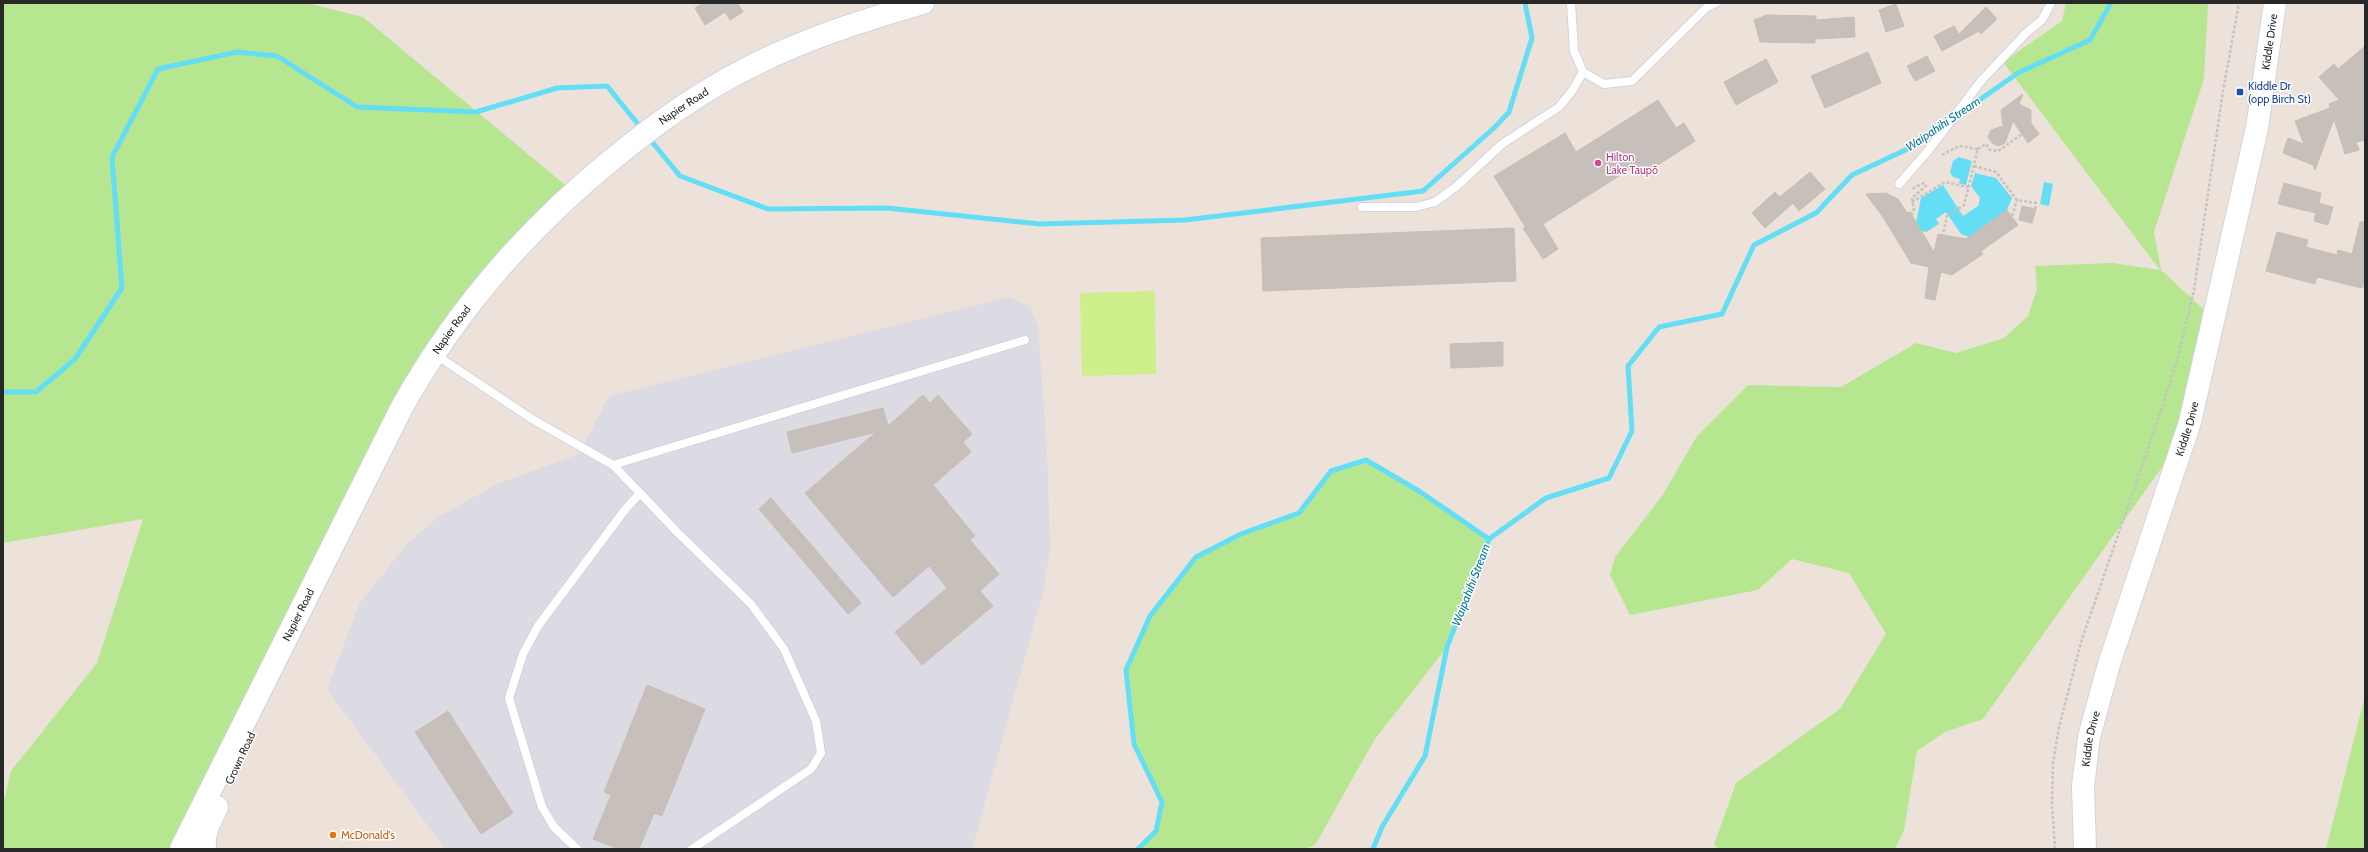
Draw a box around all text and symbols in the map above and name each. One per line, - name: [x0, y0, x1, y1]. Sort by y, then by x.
- street label: Kiddle Drive: [2258, 12, 2280, 71]
- place label: Kiddle Dr (opp Birch St): [2248, 79, 2311, 106]
- street label: Napier Road: [656, 85, 711, 128]
- marker: Kiddle Dr (opp Birch St): [2235, 87, 2245, 97]
- water label: Waipahihi Stream: [1902, 93, 1983, 154]
- place label: Hilton Lake Taupō: [1606, 150, 1658, 177]
- marker: Hilton Lake Taupō: [1593, 158, 1603, 168]
- street label: Napier Road: [429, 302, 474, 357]
- street label: Kiddle Drive: [2172, 400, 2202, 458]
- water label: Waipahihi Stream: [1448, 541, 1493, 628]
- street label: Napier Road: [279, 586, 317, 643]
- street label: Kiddle Drive: [2078, 709, 2103, 767]
- street label: Crown Road: [222, 729, 258, 787]
- place label: McDonald's: [341, 828, 396, 842]
- marker: McDonald's: [328, 830, 338, 840]

